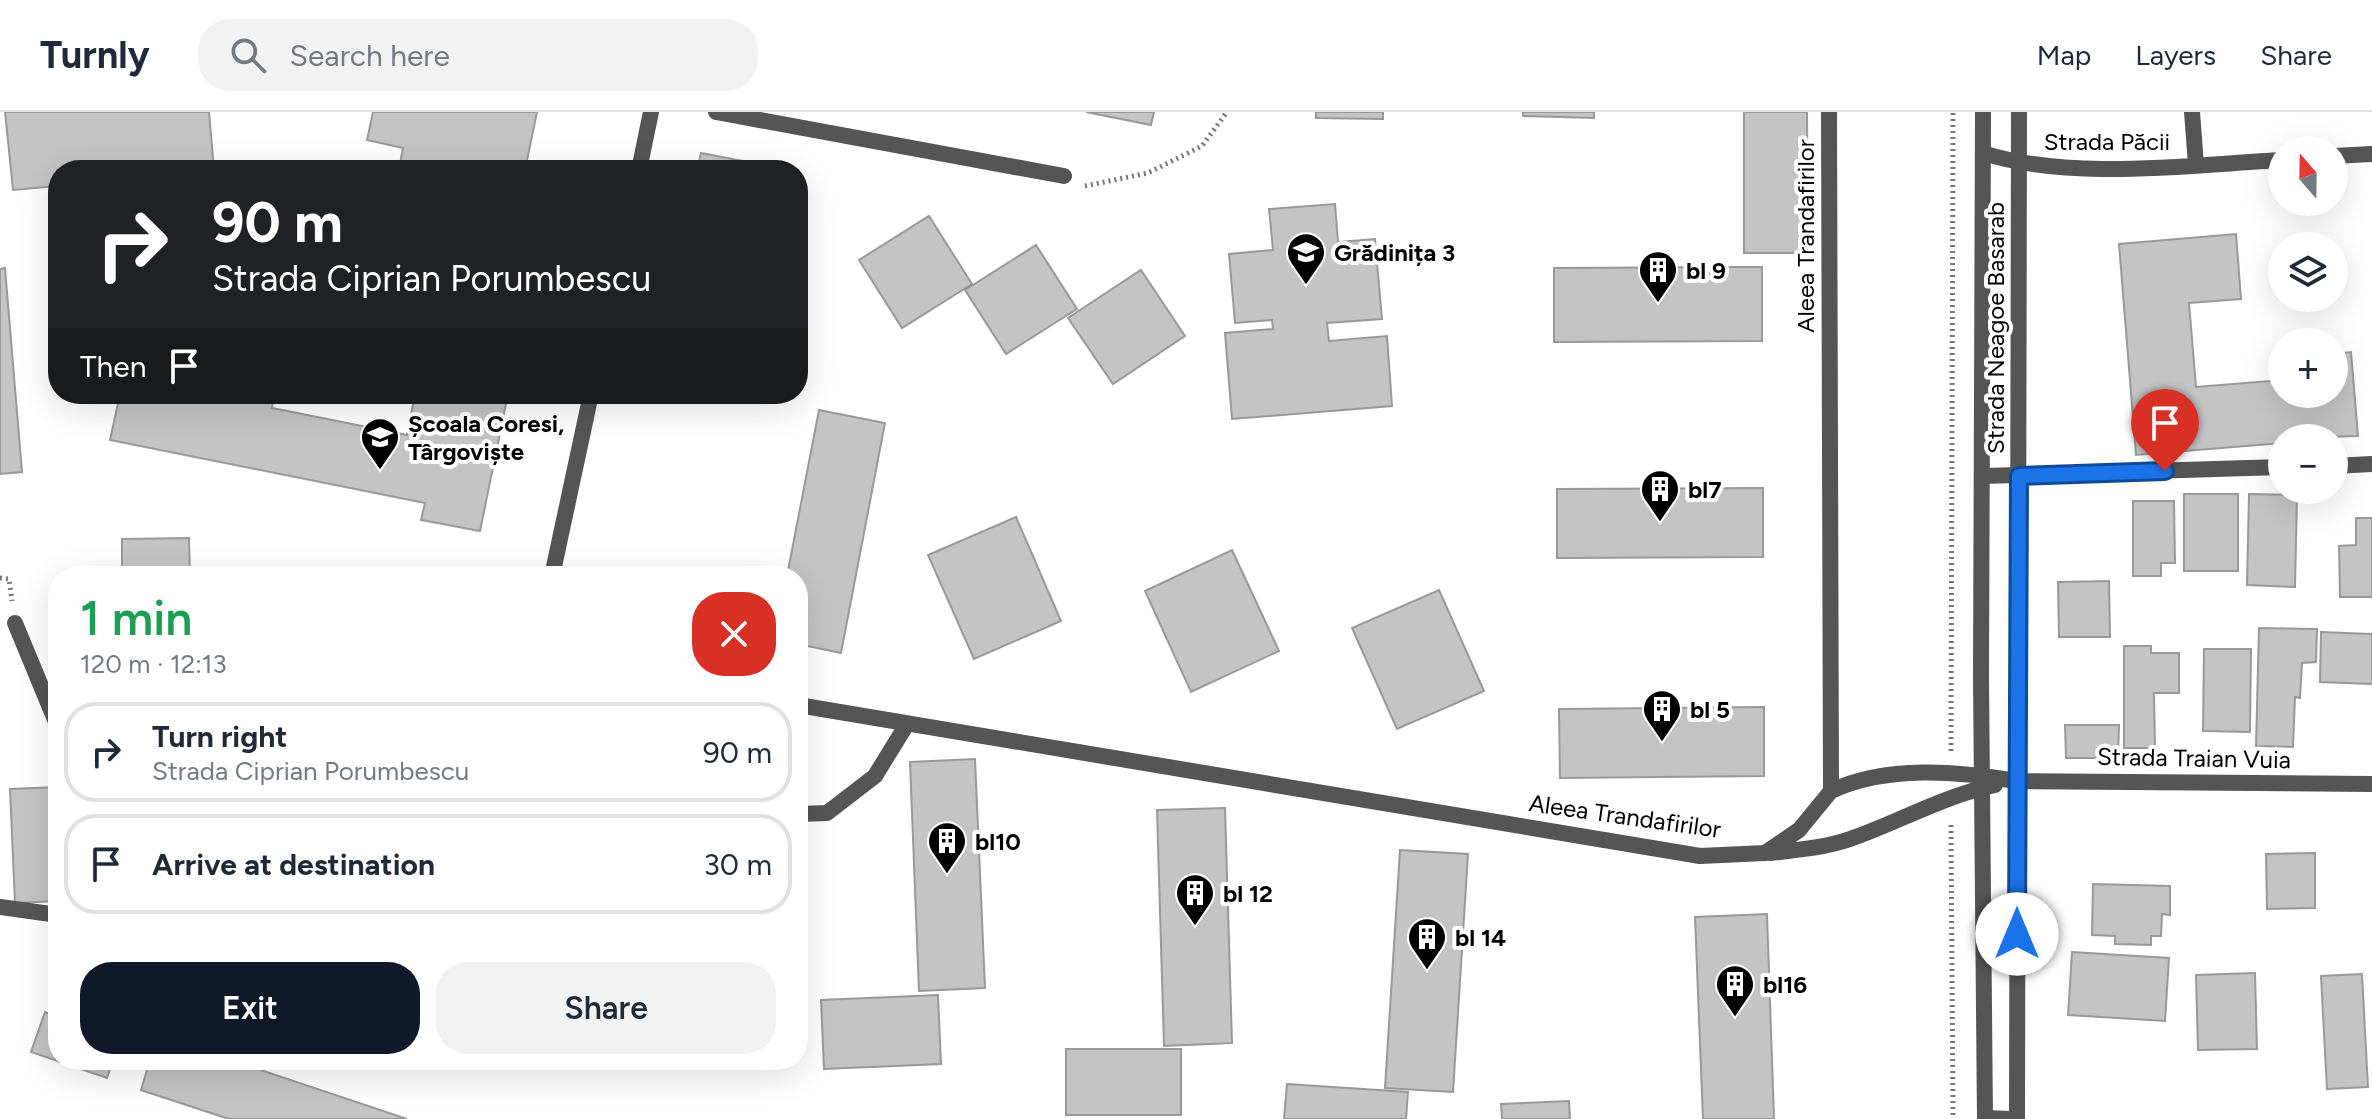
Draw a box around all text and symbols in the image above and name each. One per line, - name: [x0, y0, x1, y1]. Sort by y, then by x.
- search box: [198, 19, 758, 91]
- text: Turnly: [40, 32, 150, 78]
- icon: search: [226, 33, 270, 77]
- text: Search here: [290, 37, 450, 74]
- text: Map: [2037, 38, 2091, 72]
- text: Layers: [2135, 38, 2216, 72]
- text: Share: [2260, 38, 2332, 72]
- street label: Strada Păcii: [2044, 127, 2170, 156]
- north arrow: [2268, 136, 2348, 216]
- map controls: [2268, 136, 2348, 504]
- street label: Aleea Trandafirilor: [1791, 139, 1820, 333]
- text: 90 m: [212, 189, 343, 256]
- icon: right: [80, 192, 184, 296]
- street label: Strada Neagoe Basarab: [1981, 202, 2010, 454]
- school or university icon: Grădinița 3: [1285, 231, 1327, 286]
- button: layers: [2268, 232, 2348, 312]
- place label: Grădinița 3: [1334, 238, 1455, 267]
- building icon: bl 9: [1637, 249, 1679, 304]
- place label: bl 9: [1686, 256, 1726, 285]
- text: Strada Ciprian Porumbescu: [212, 257, 651, 300]
- button: +: [2268, 328, 2348, 408]
- icon: arrive: [162, 344, 206, 388]
- text: Then: [80, 348, 146, 385]
- pin: [2131, 389, 2199, 471]
- icon: arrive: [2143, 401, 2187, 445]
- place label: Școala Coresi, Târgoviște: [408, 409, 564, 466]
- school or university icon: Școala Coresi, Târgoviște: [359, 416, 401, 471]
- button: −: [2268, 424, 2348, 504]
- building icon: bl7: [1639, 468, 1681, 523]
- place label: bl7: [1688, 475, 1722, 504]
- text: 1 min: [80, 589, 192, 647]
- button: close: [692, 592, 776, 676]
- text: 120 m · 12:13: [80, 648, 227, 680]
- building icon: bl 5: [1641, 688, 1683, 743]
- place label: bl 5: [1690, 695, 1730, 724]
- text: Turn right: [152, 718, 287, 755]
- icon: right: [84, 730, 128, 774]
- text: 90 m: [703, 734, 772, 771]
- street label: Strada Traian Vuia: [2097, 742, 2291, 774]
- text: Strada Ciprian Porumbescu: [152, 755, 469, 787]
- street label: Aleea Trandafirilor: [1527, 788, 1723, 844]
- building icon: bl10: [926, 820, 968, 875]
- place label: bl10: [975, 827, 1021, 856]
- icon: arrive: [84, 842, 128, 886]
- text: Arrive at destination: [152, 846, 435, 883]
- text: 30 m: [704, 846, 772, 883]
- building icon: bl 12: [1174, 872, 1216, 927]
- place label: bl 12: [1223, 879, 1273, 908]
- position arrow: [1975, 892, 2059, 976]
- building icon: bl 14: [1406, 916, 1448, 971]
- place label: bl 14: [1455, 923, 1506, 952]
- button: Exit: [80, 962, 420, 1054]
- button: Share: [436, 962, 776, 1054]
- building icon: bl16: [1714, 963, 1756, 1018]
- place label: bl16: [1763, 970, 1807, 999]

